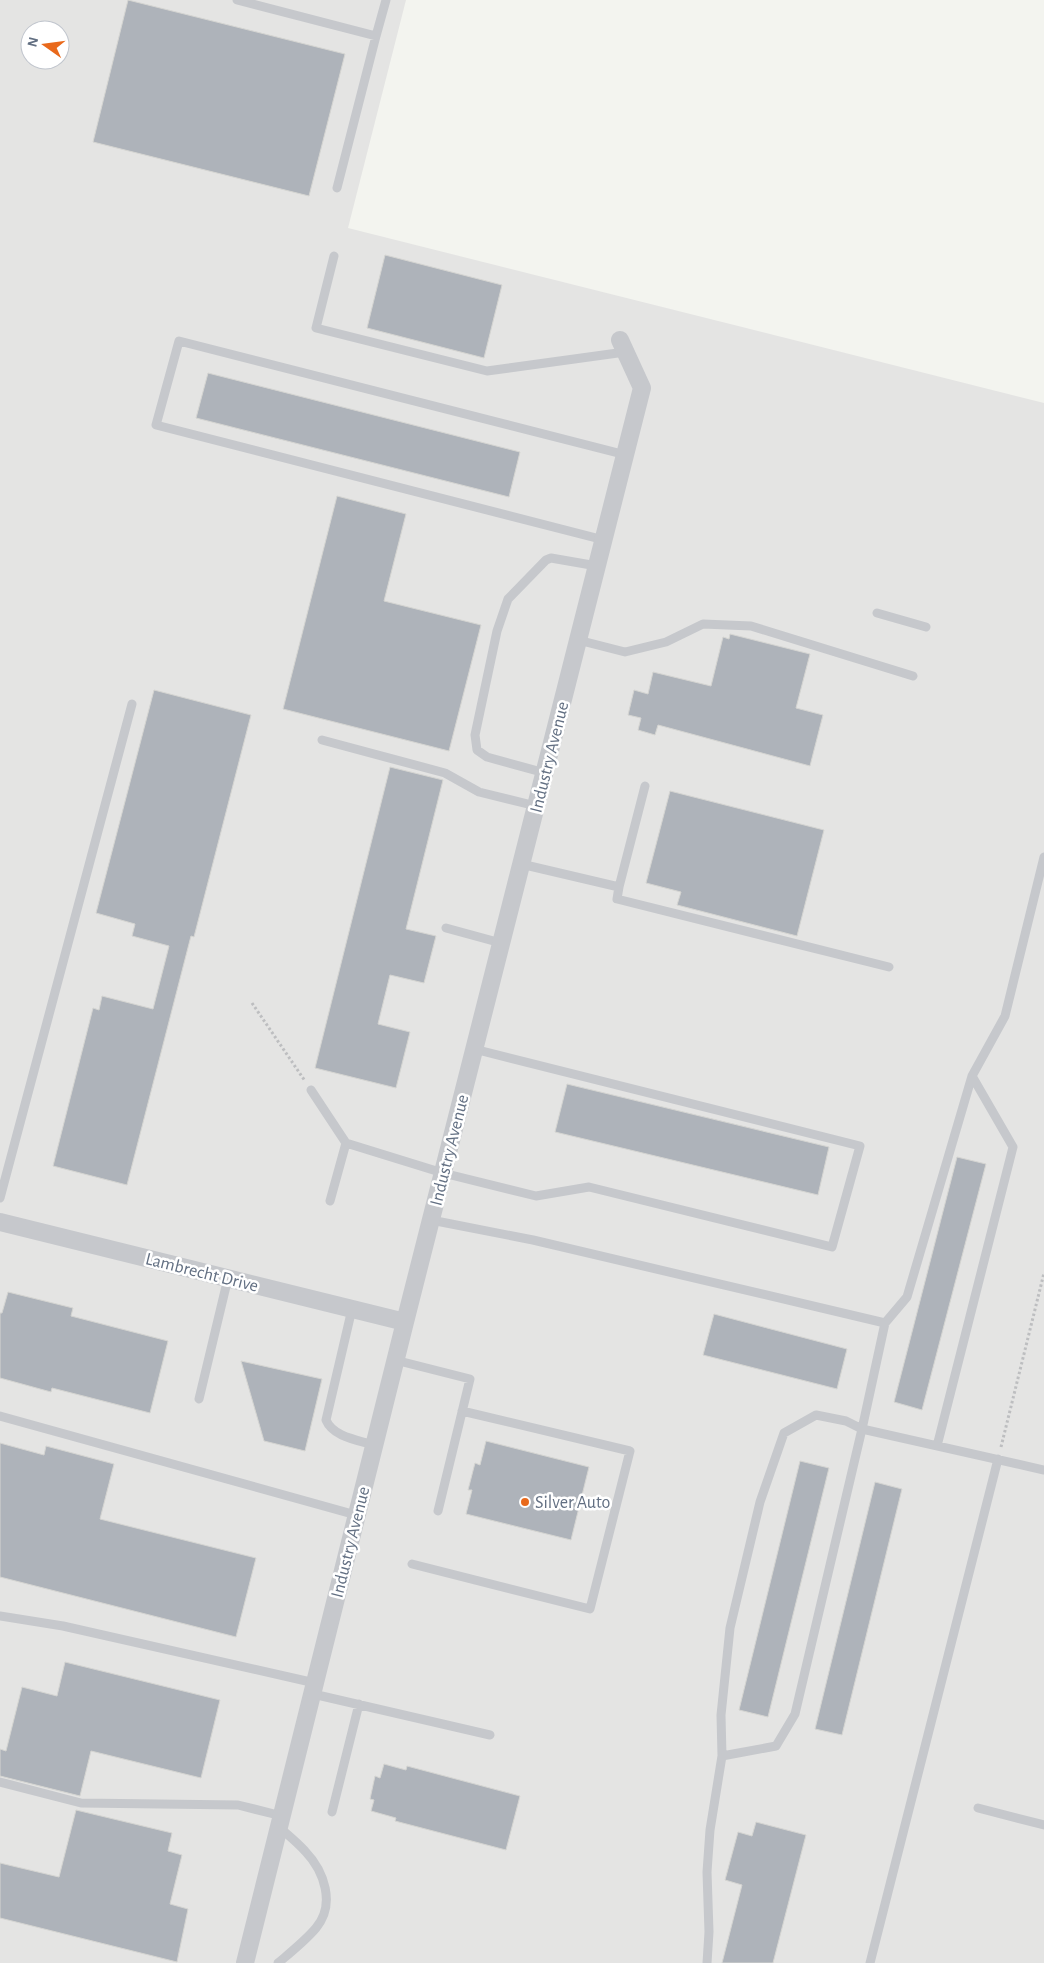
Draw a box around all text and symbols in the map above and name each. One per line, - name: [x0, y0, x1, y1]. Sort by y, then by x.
- north arrow: [20, 20, 70, 70]
- text: N: [25, 36, 41, 49]
- street label: Industry Avenue: [527, 700, 572, 815]
- street label: Industry Avenue: [427, 1093, 472, 1208]
- street label: Lambrecht Drive: [143, 1250, 260, 1296]
- street label: Industry Avenue: [328, 1485, 373, 1600]
- place label: Silver Auto: [535, 1494, 610, 1512]
- marker: Silver Auto: [519, 1496, 531, 1508]

